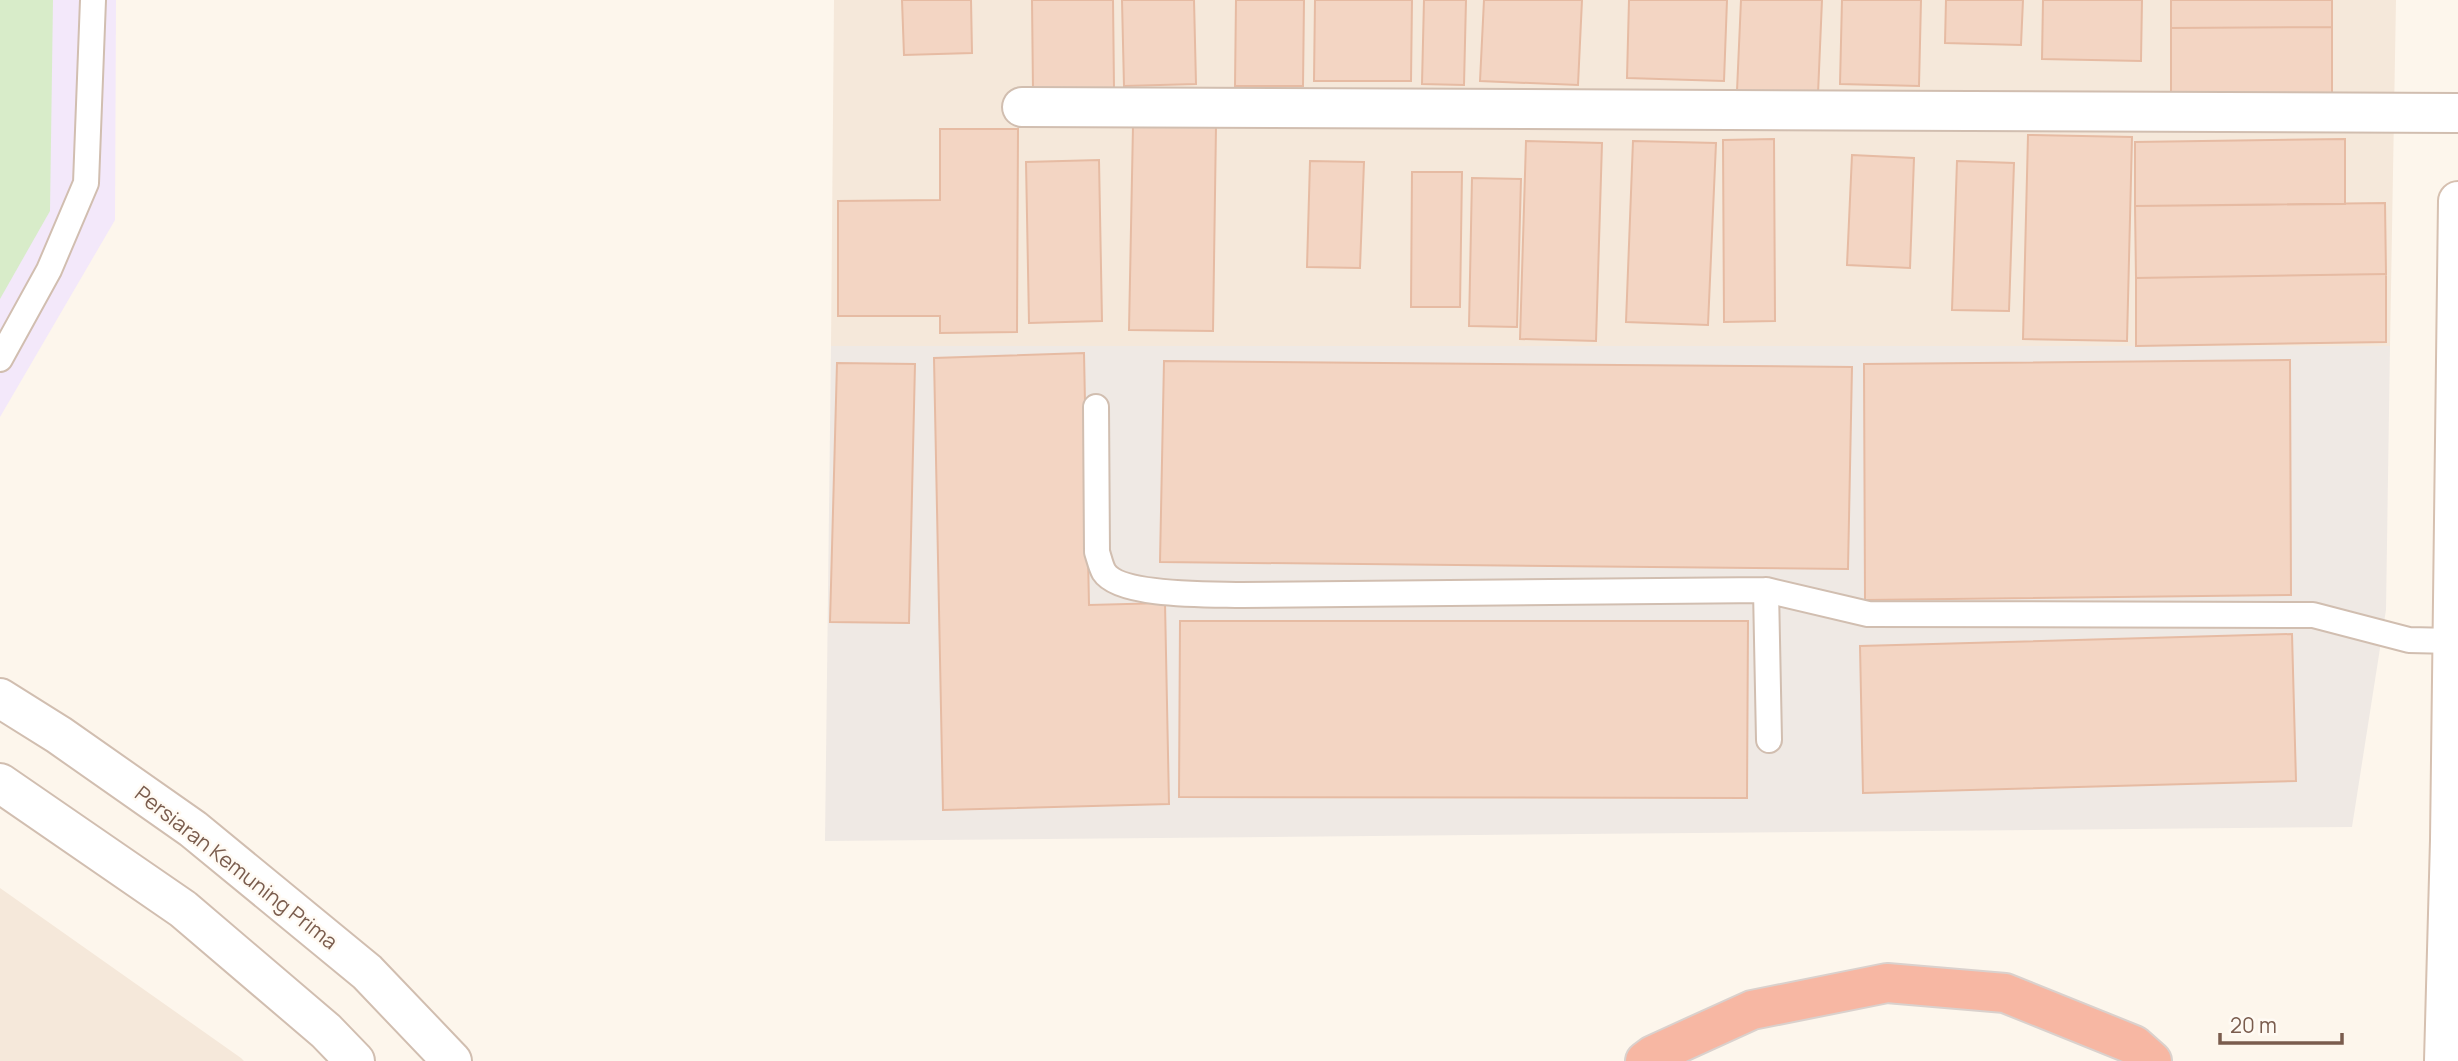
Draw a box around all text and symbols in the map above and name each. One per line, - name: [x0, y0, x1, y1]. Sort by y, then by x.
- street label: Persiaran Kemuning Prima: [129, 779, 344, 955]
- scale bar: [2220, 1002, 2342, 1046]
- text: 20 m: [2230, 1011, 2277, 1039]

